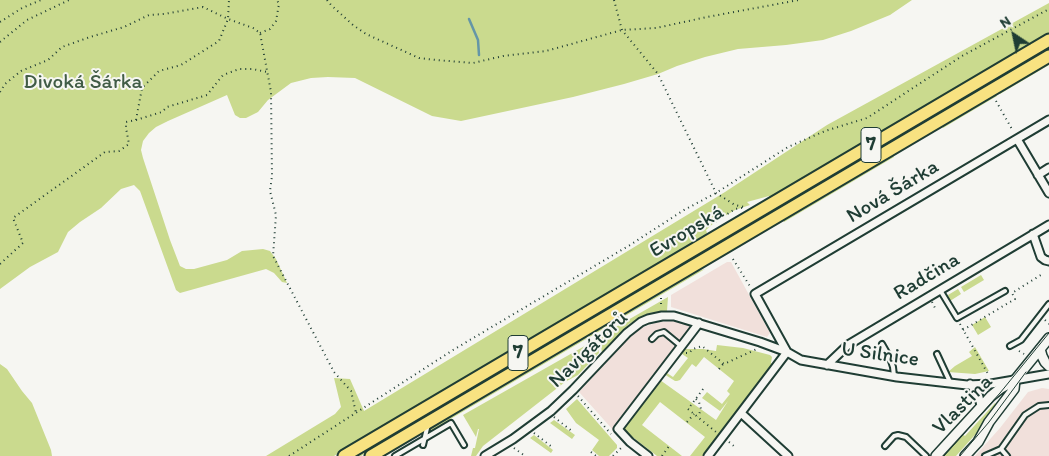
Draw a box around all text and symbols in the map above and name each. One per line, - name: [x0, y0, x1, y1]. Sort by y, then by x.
- north arrow: [989, 10, 1039, 60]
- text: N: [997, 12, 1014, 32]
- park label: Divoká Šárka: [24, 70, 142, 96]
- road number: 7: [861, 128, 881, 162]
- street label: Nová Šárka: [842, 155, 944, 229]
- street label: Evropská: [645, 200, 729, 264]
- street label: Radčina: [889, 248, 965, 306]
- street label: Navigátorů: [544, 306, 634, 394]
- road number: 7: [508, 336, 528, 370]
- street label: U Silnice: [839, 337, 921, 373]
- street label: Vlastina: [928, 370, 998, 440]

